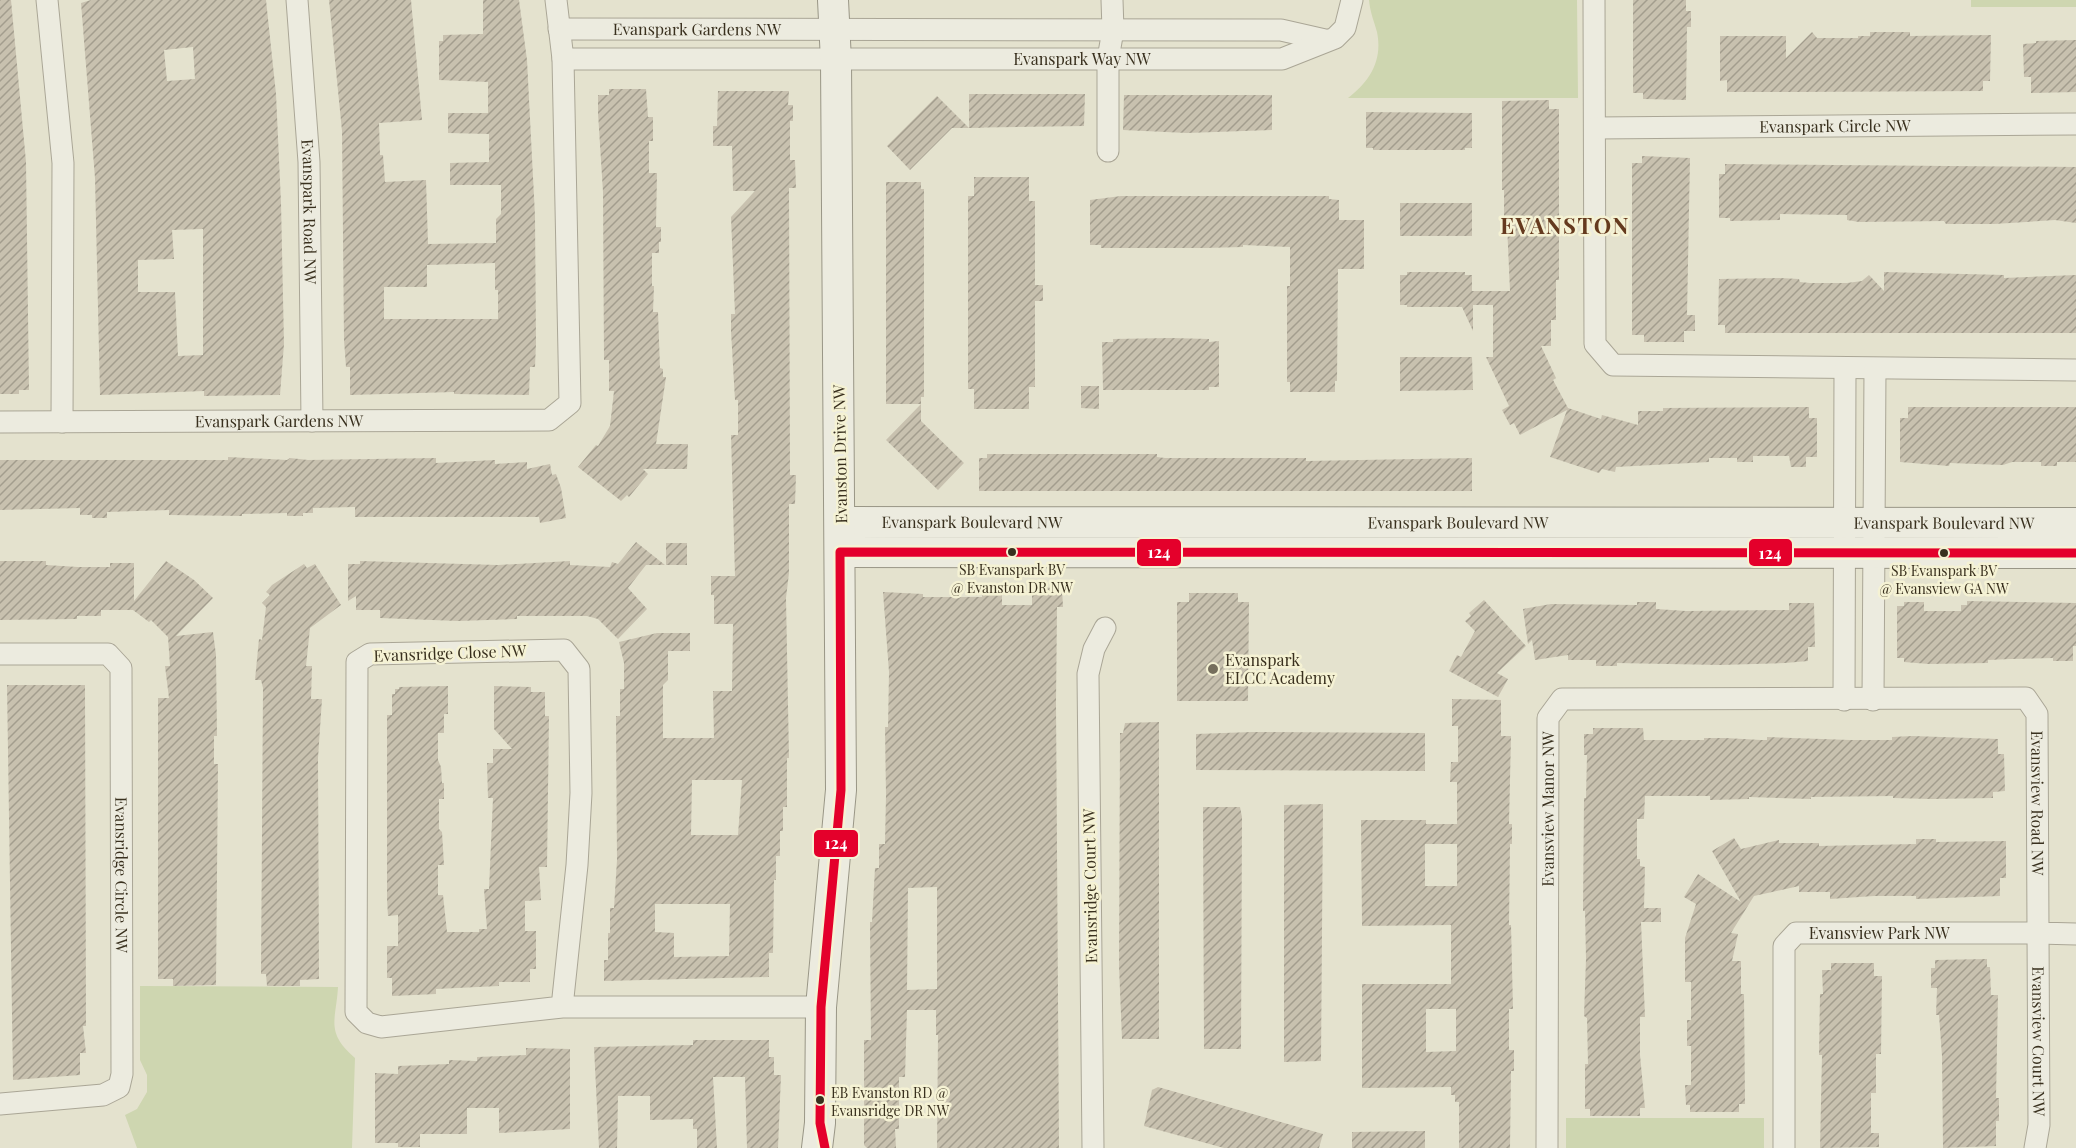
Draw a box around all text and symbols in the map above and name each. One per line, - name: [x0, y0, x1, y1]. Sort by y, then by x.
- street label: Evanspark Gardens NW: [613, 18, 782, 39]
- street label: Evanspark Way NW: [1013, 48, 1151, 69]
- street label: Evanspark Circle NW: [1759, 114, 1911, 137]
- street label: Evanspark Road NW: [297, 138, 321, 285]
- district label: EVANSTON: [1500, 210, 1630, 240]
- street label: Evanston Drive NW: [828, 384, 851, 524]
- street label: Evanspark Gardens NW: [195, 410, 364, 431]
- street label: Evanspark Boulevard NW: [882, 511, 1063, 532]
- street label: Evanspark Boulevard NW: [1368, 511, 1549, 533]
- street label: Evanspark Boulevard NW: [1854, 512, 2035, 533]
- line badge: 124: [1136, 538, 1182, 567]
- line badge: 124: [1748, 538, 1793, 567]
- text: 124: [1148, 541, 1170, 562]
- text: 124: [1759, 542, 1781, 563]
- marker: SB Evanspark BV @ Evanston DR NW: [1006, 546, 1018, 558]
- marker: SB Evanspark BV @ Evansview GA NW: [1938, 547, 1950, 559]
- place label: SB Evanspark BV @ Evanston DR NW: [951, 560, 1073, 597]
- place label: SB Evanspark BV @ Evansview GA NW: [1879, 561, 2009, 598]
- street label: Evansridge Close NW: [373, 639, 527, 666]
- place label: Evanspark ELCC Academy: [1225, 649, 1335, 688]
- marker: Evanspark ELCC Academy: [1206, 662, 1220, 676]
- street label: Evansview Manor NW: [1537, 731, 1558, 887]
- street label: Evansview Road NW: [2027, 731, 2049, 876]
- street label: Evansridge Circle NW: [111, 797, 133, 954]
- street label: Evansridge Court NW: [1078, 808, 1101, 964]
- line badge: 124: [813, 829, 859, 858]
- text: 124: [825, 832, 847, 853]
- street label: Evansview Park NW: [1809, 922, 1950, 943]
- street label: Evansview Court NW: [2028, 966, 2050, 1117]
- place label: EB Evanston RD @ Evansridge DR NW: [831, 1083, 949, 1120]
- marker: EB Evanston RD @ Evansridge DR NW: [814, 1094, 826, 1106]

